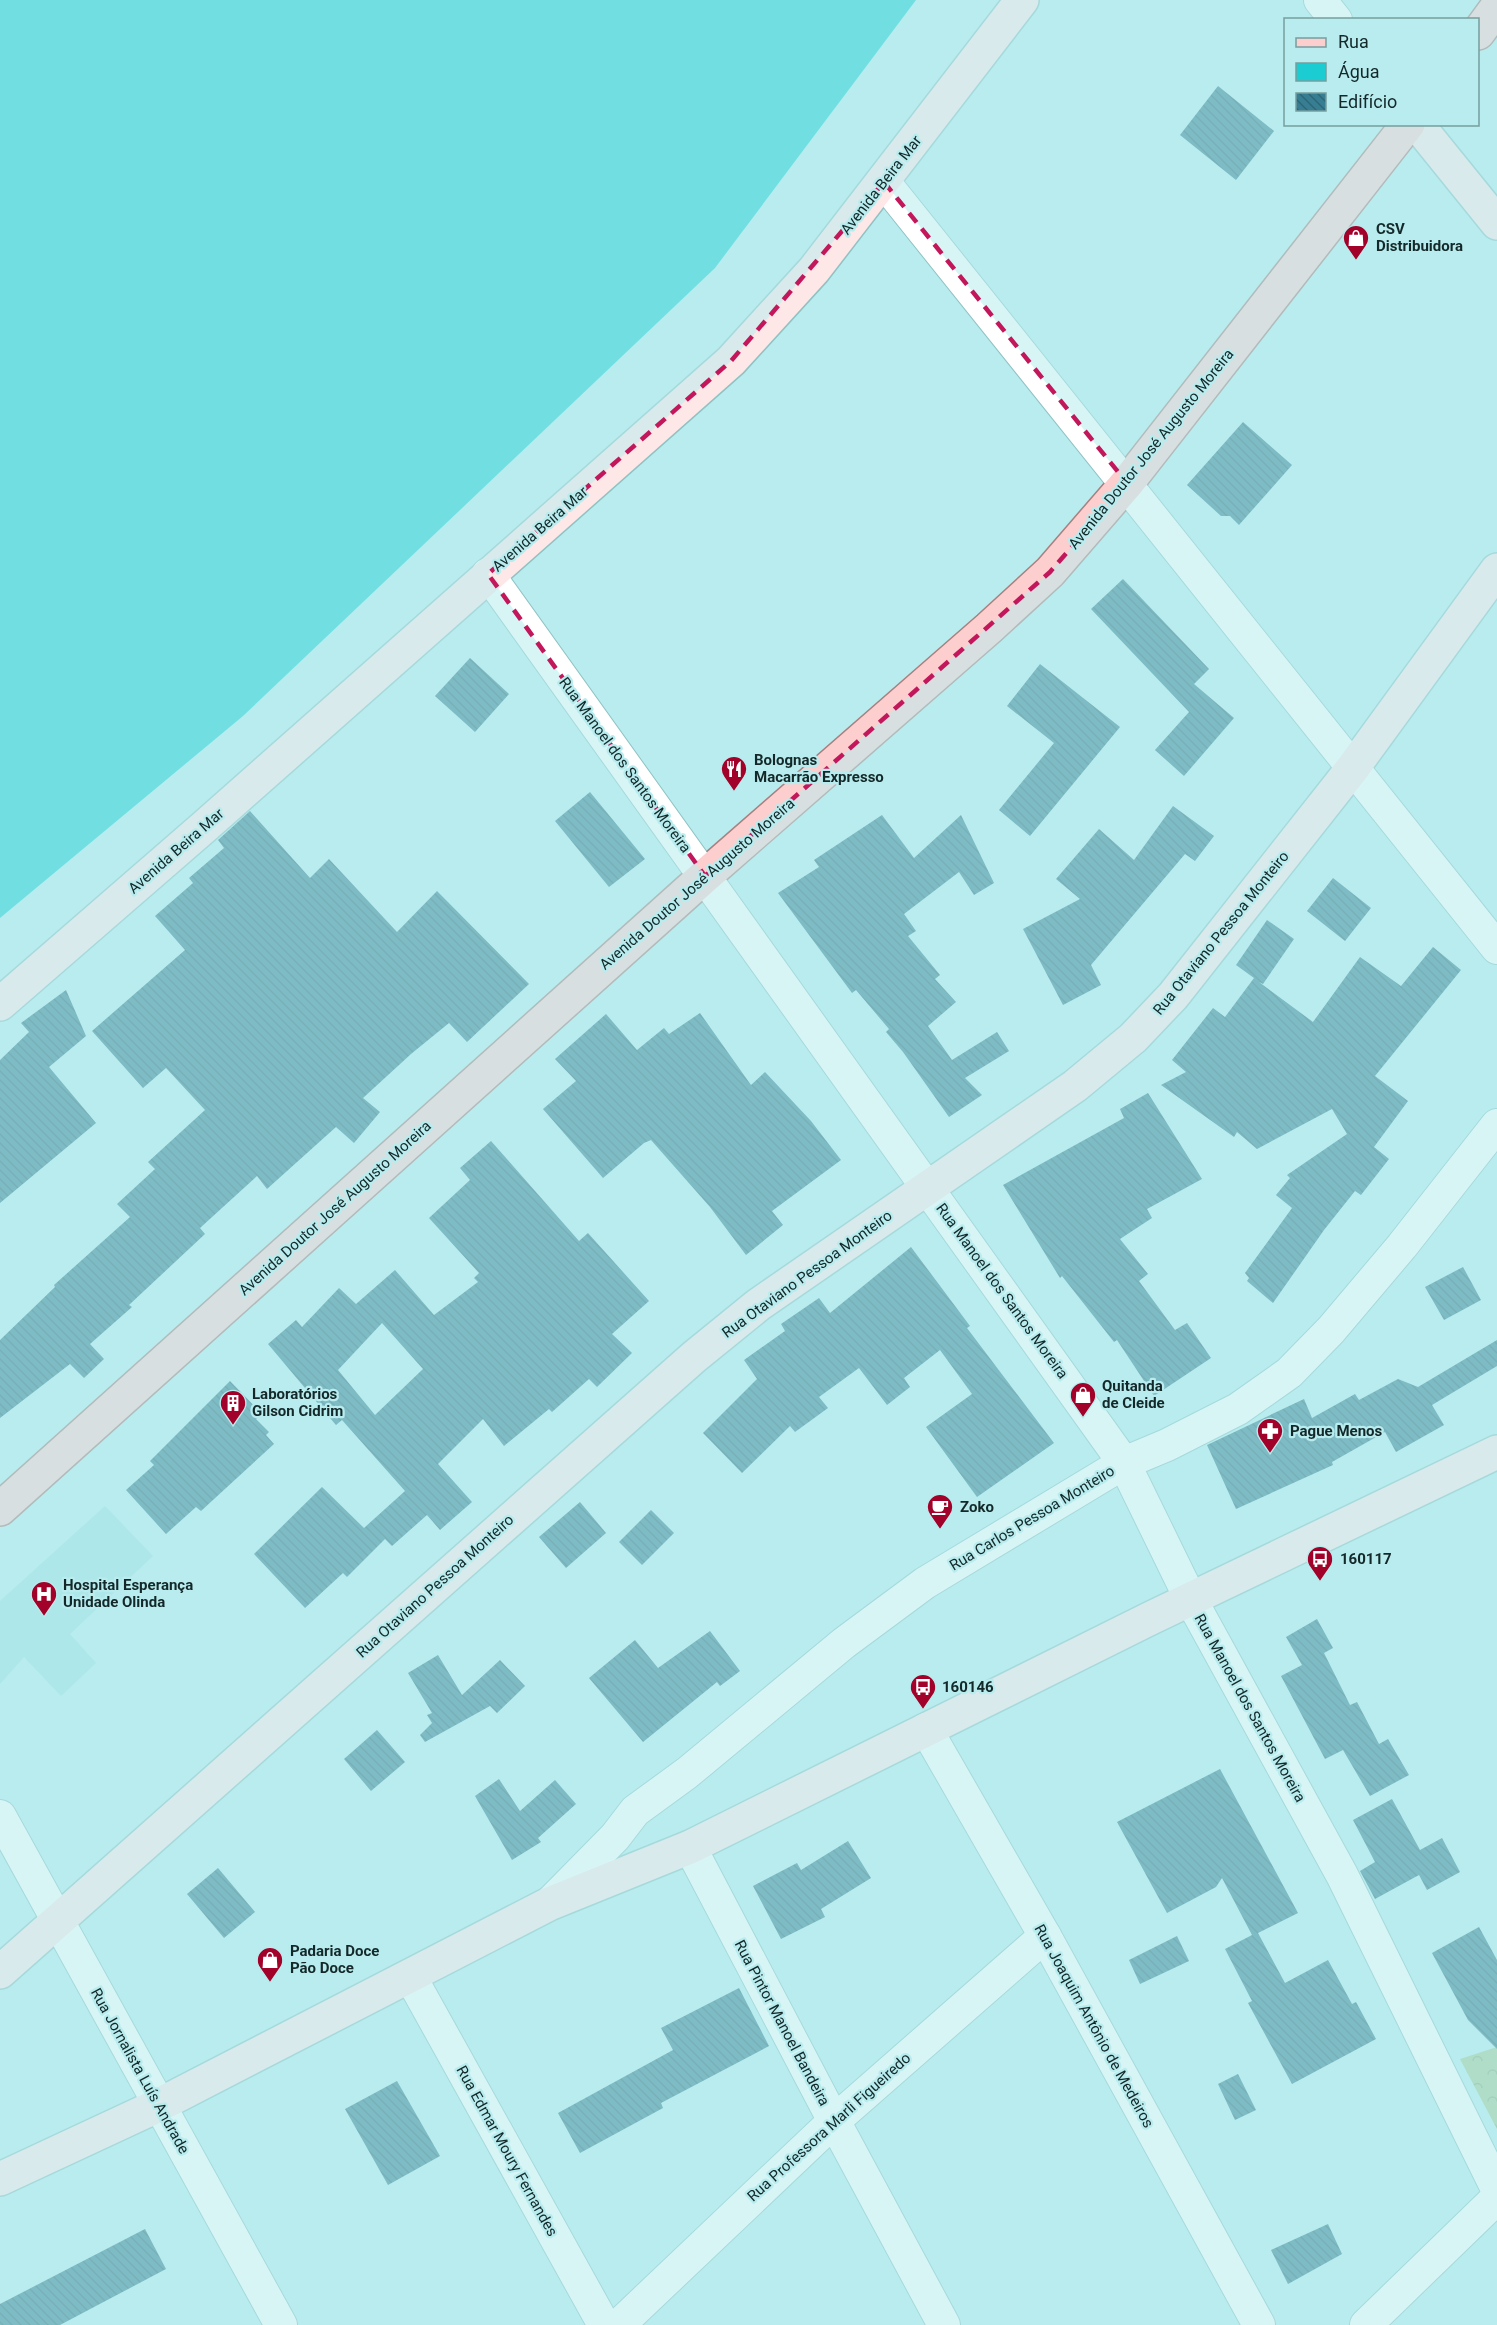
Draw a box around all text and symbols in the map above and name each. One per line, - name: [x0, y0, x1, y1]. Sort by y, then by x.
- legend: [1284, 18, 1479, 126]
- text: Rua: [1338, 31, 1369, 52]
- text: Água: [1338, 61, 1380, 82]
- text: Edifício: [1338, 91, 1397, 112]
- street label: Avenida Beira Mar: [837, 132, 925, 238]
- place label: CSV Distribuidora: [1376, 220, 1463, 255]
- shop icon: CSV Distribuidora: [1341, 223, 1371, 261]
- street label: Avenida Doutor José Augusto Moreira: [1065, 345, 1237, 553]
- street label: Avenida Beira Mar: [489, 483, 591, 575]
- street label: Rua Manoel dos Santos Moreira: [555, 674, 695, 856]
- place label: Bolognas Macarrão Expresso: [754, 751, 884, 786]
- restaurant icon: Bolognas Macarrão Expresso: [719, 754, 749, 792]
- street label: Avenida Doutor José Augusto Moreira: [596, 794, 798, 974]
- street label: Avenida Beira Mar: [125, 805, 227, 897]
- street label: Rua Otaviano Pessoa Monteiro: [1149, 847, 1293, 1019]
- street label: Avenida Doutor José Augusto Moreira: [235, 1117, 435, 1299]
- street label: Rua Manoel dos Santos Moreira: [932, 1200, 1072, 1382]
- street label: Rua Otaviano Pessoa Monteiro: [719, 1206, 895, 1342]
- place label: Quitanda de Cleide: [1102, 1377, 1165, 1412]
- shop icon: Quitanda de Cleide: [1068, 1380, 1098, 1418]
- place label: Laboratórios Gilson Cidrim: [252, 1385, 343, 1420]
- building icon: Laboratórios Gilson Cidrim: [218, 1388, 248, 1426]
- pharmacy icon: Pague Menos: [1255, 1416, 1285, 1454]
- place label: Pague Menos: [1290, 1422, 1383, 1440]
- street label: Rua Carlos Pessoa Monteiro: [946, 1462, 1118, 1574]
- cafe icon: Zoko: [925, 1492, 955, 1530]
- place label: Zoko: [960, 1498, 994, 1516]
- street label: Rua Otaviano Pessoa Monteiro: [353, 1511, 517, 1661]
- bus stop icon: 160117: [1305, 1544, 1335, 1582]
- place label: 160117: [1340, 1550, 1392, 1568]
- place label: Hospital Esperança Unidade Olinda: [63, 1576, 193, 1611]
- hospital icon: Hospital Esperança Unidade Olinda: [29, 1579, 59, 1617]
- street label: Rua Manoel dos Santos Moreira: [1191, 1611, 1309, 1805]
- bus stop icon: 160146: [908, 1672, 938, 1710]
- place label: 160146: [942, 1678, 994, 1696]
- street label: Rua Joaquim Antônio de Medeiros: [1030, 1921, 1158, 2131]
- street label: Rua Pintor Manoel Bandeira: [731, 1937, 833, 2109]
- place label: Padaria Doce Pão Doce: [290, 1942, 379, 1977]
- shop icon: Padaria Doce Pão Doce: [255, 1945, 285, 1983]
- street label: Rua Jornalista Luís Andrade: [87, 1985, 193, 2157]
- street label: Rua Professora Marli Figueiredo: [744, 2049, 914, 2205]
- street label: Rua Edmar Moury Fernandes: [452, 2063, 562, 2239]

